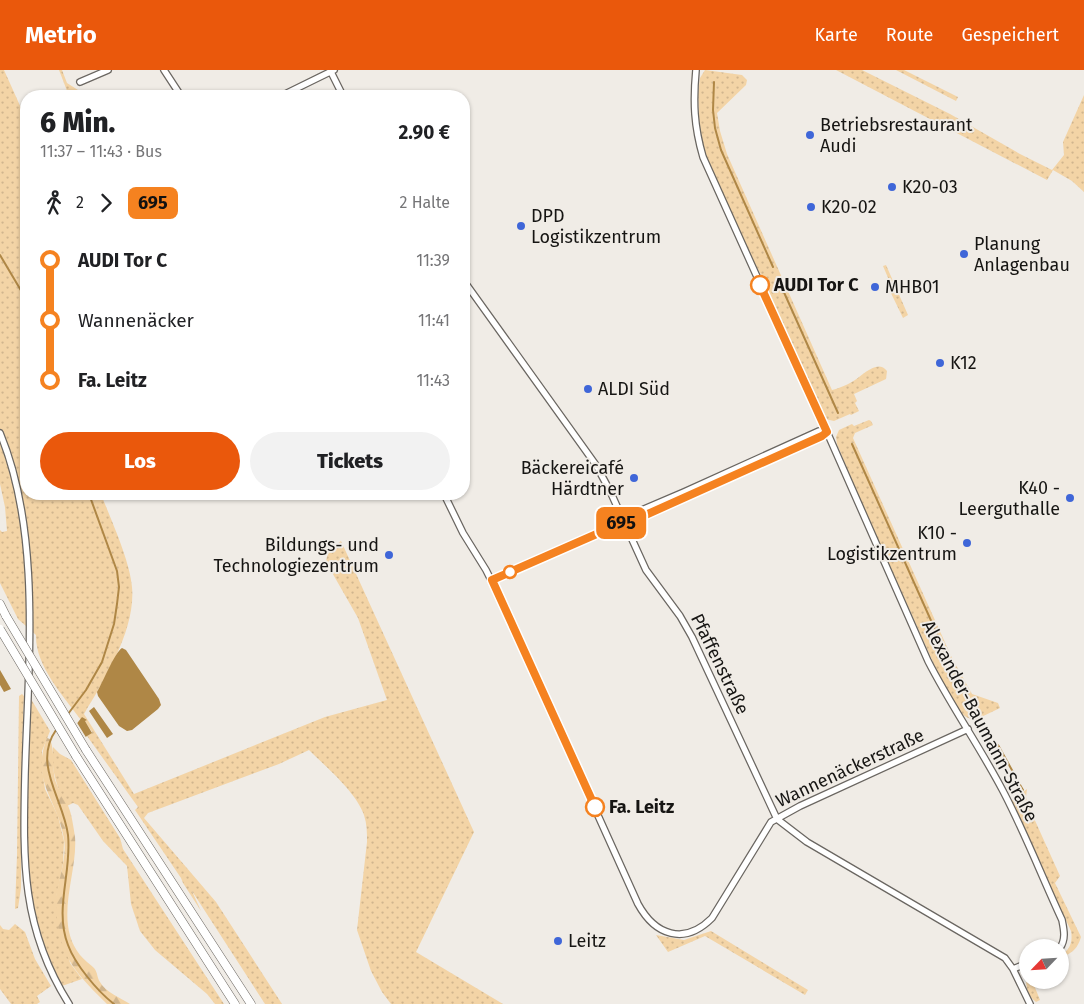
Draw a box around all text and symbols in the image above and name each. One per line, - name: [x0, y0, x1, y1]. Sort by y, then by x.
- text: Metrio: [25, 21, 97, 49]
- text: Karte: [815, 24, 858, 46]
- text: Route: [886, 24, 933, 46]
- text: Gespeichert: [961, 24, 1059, 46]
- text: 6 Min.: [40, 106, 115, 139]
- place label: Betriebsrestaurant Audi: [820, 114, 973, 157]
- text: 2.90 €: [399, 121, 450, 144]
- marker: Betriebsrestaurant Audi: [804, 129, 816, 141]
- text: 11:37 – 11:43 · Bus: [40, 142, 162, 161]
- place label: K20-03: [902, 176, 958, 198]
- marker: K20-03: [886, 181, 898, 193]
- icon: walk: [40, 189, 68, 217]
- icon: forward: [92, 189, 120, 217]
- text: 695: [138, 192, 168, 214]
- text: 2: [76, 193, 84, 212]
- text: 2 Halte: [399, 193, 450, 212]
- place label: K20-02: [821, 196, 877, 218]
- marker: K20-02: [805, 201, 817, 213]
- place label: DPD Logistikzentrum: [531, 205, 661, 248]
- marker: DPD Logistikzentrum: [515, 220, 527, 232]
- place label: Planung Anlagenbau: [974, 233, 1070, 276]
- marker: Planung Anlagenbau: [958, 248, 970, 260]
- text: AUDI Tor C: [78, 249, 167, 272]
- text: 11:39: [416, 251, 450, 270]
- place label: AUDI Tor C: [773, 274, 859, 296]
- marker: AUDI Tor C: [750, 275, 770, 295]
- place label: MHB01: [885, 276, 940, 298]
- marker: MHB01: [869, 281, 881, 293]
- text: Wannenäcker: [78, 309, 194, 332]
- text: 11:41: [418, 311, 450, 330]
- place label: K12: [950, 352, 977, 374]
- marker: K12: [934, 357, 946, 369]
- text: Fa. Leitz: [78, 369, 147, 392]
- text: 11:43: [416, 371, 450, 390]
- place label: ALDI Süd: [598, 378, 670, 400]
- marker: ALDI Süd: [582, 383, 594, 395]
- button: Los: [40, 432, 240, 490]
- button: Tickets: [250, 432, 450, 490]
- place label: Bäckereicafé Härdtner: [521, 457, 624, 500]
- marker: Bäckereicafé Härdtner: [628, 472, 640, 484]
- place label: K40 - Leerguthalle: [959, 477, 1060, 520]
- marker: K40 - Leerguthalle: [1064, 492, 1076, 504]
- line badge: 695: [592, 507, 650, 539]
- text: 695: [606, 512, 636, 534]
- place label: K10 - Logistikzentrum: [827, 522, 957, 565]
- place label: Bildungs- und Technologiezentrum: [213, 534, 379, 577]
- marker: K10 - Logistikzentrum: [961, 537, 973, 549]
- marker: Bildungs- und Technologiezentrum: [383, 549, 395, 561]
- unlabelled marker: [503, 565, 517, 579]
- street label: Pfaffenstraße: [686, 610, 754, 718]
- street label: Alexander-Baumann-Straße: [917, 616, 1043, 826]
- street label: Wannenäckerstraße: [772, 724, 928, 812]
- place label: Fa. Leitz: [609, 796, 674, 818]
- marker: Fa. Leitz: [585, 797, 605, 817]
- place label: Leitz: [568, 930, 606, 952]
- marker: Leitz: [552, 935, 564, 947]
- north arrow: [1019, 939, 1069, 989]
- map controls: [1019, 939, 1069, 989]

